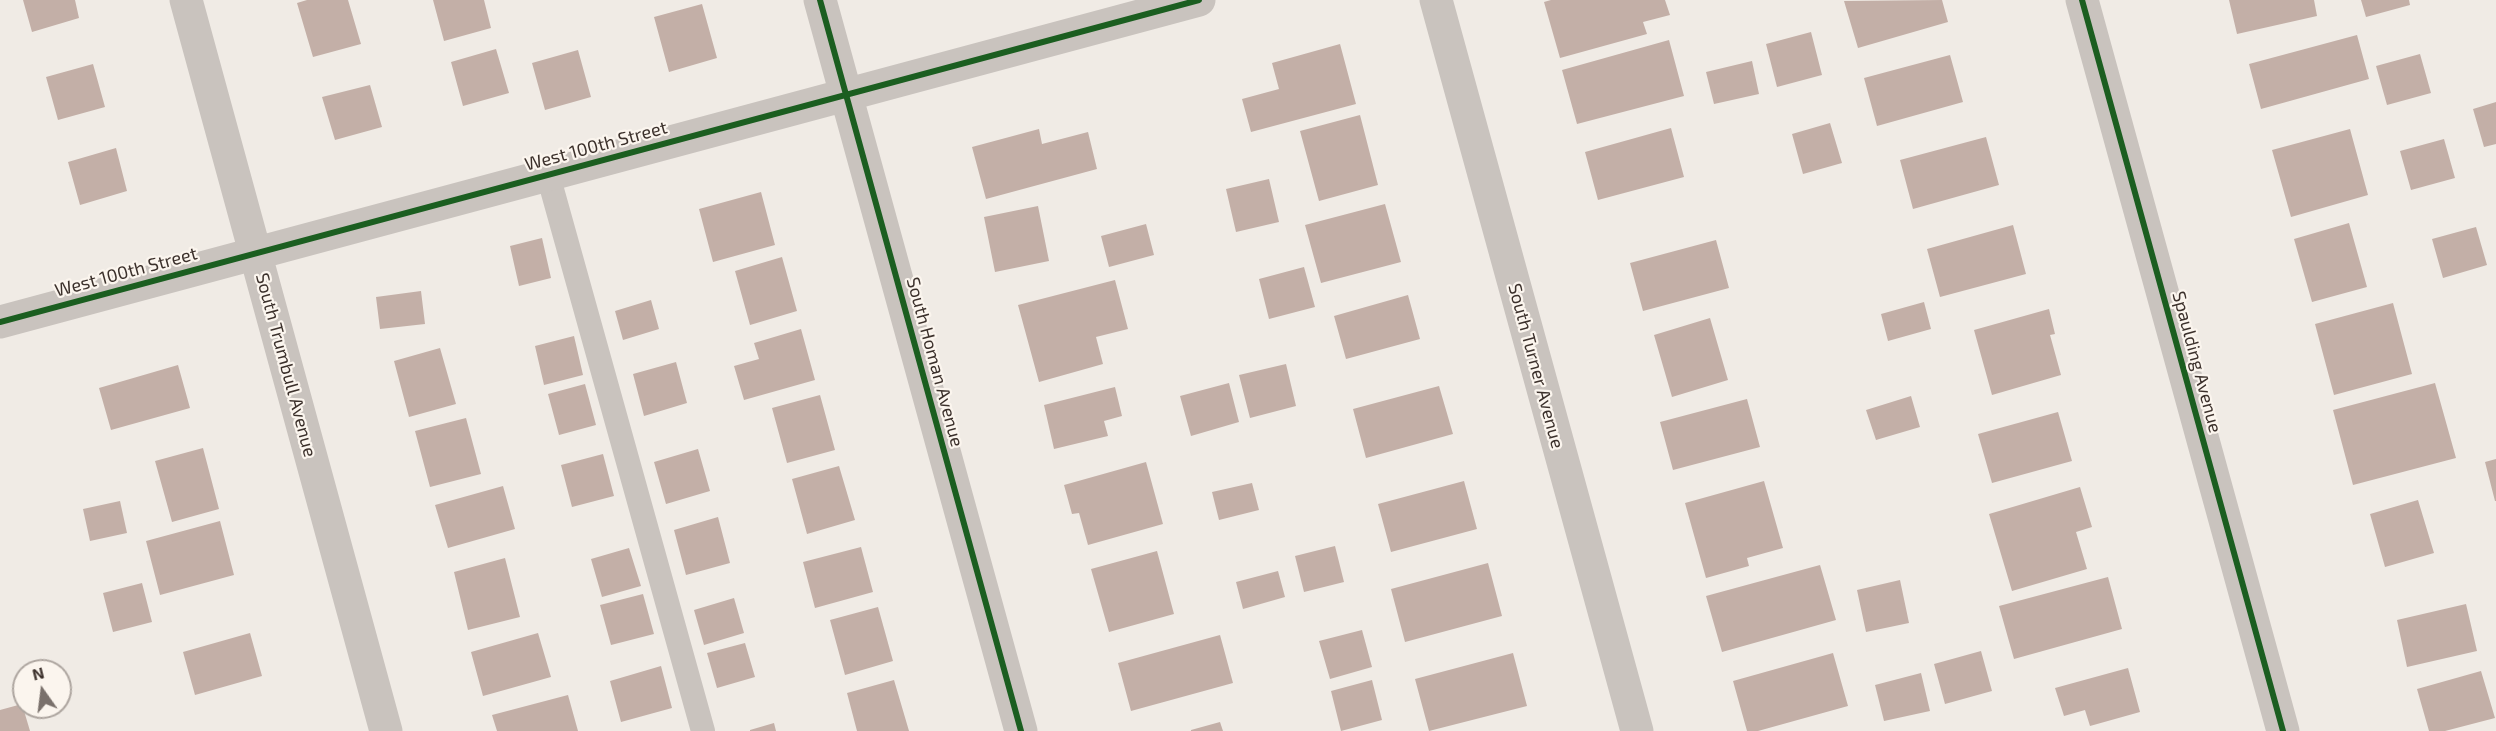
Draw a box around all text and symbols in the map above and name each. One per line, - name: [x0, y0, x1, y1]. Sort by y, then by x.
- street label: West 100th Street: [522, 117, 670, 175]
- street label: West 100th Street: [52, 243, 200, 301]
- street label: South Trumbull Avenue: [251, 271, 321, 459]
- street label: South Homan Avenue: [902, 275, 968, 449]
- street label: South Turner Avenue: [1504, 281, 1568, 451]
- street label: Spaulding Avenue: [2168, 289, 2226, 435]
- north arrow: [12, 659, 72, 719]
- text: N: [30, 662, 46, 684]

